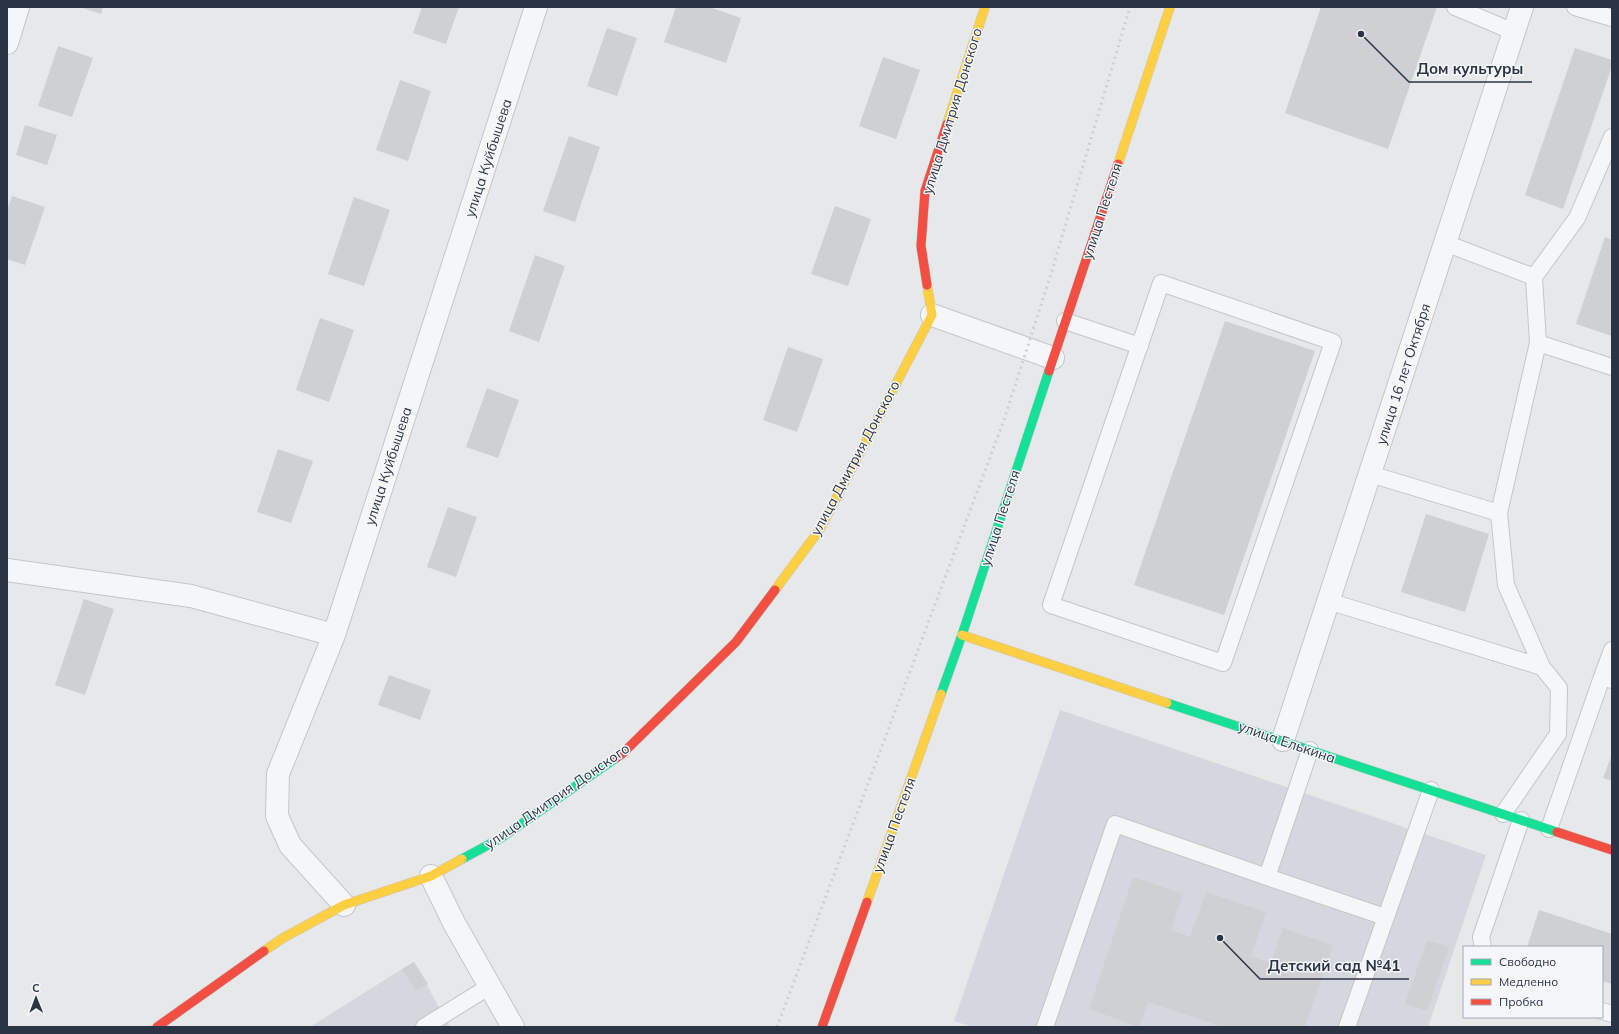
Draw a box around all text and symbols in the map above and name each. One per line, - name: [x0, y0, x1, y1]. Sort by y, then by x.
- street label: улица Дмитрия Донского: [918, 26, 986, 196]
- callout: Дом культуры: [1409, 55, 1532, 82]
- text: Дом культуры: [1417, 59, 1523, 78]
- street label: улица Куйбышева: [460, 97, 516, 219]
- street label: улица Пестеля: [1078, 161, 1126, 261]
- street label: улица 16 лет Октября: [1372, 301, 1434, 447]
- street label: улица Дмитрия Донского: [806, 377, 904, 539]
- street label: улица Куйбышева: [360, 405, 416, 527]
- street label: улица Пестеля: [976, 468, 1024, 568]
- street label: улица Елькина: [1236, 717, 1338, 767]
- street label: улица Дмитрия Донского: [481, 739, 633, 853]
- street label: улица Пестеля: [868, 775, 920, 875]
- legend: [1463, 946, 1603, 1018]
- callout: Детский сад №41: [1260, 952, 1409, 979]
- text: Свободно: [1499, 954, 1556, 969]
- text: Детский сад №41: [1268, 956, 1400, 975]
- text: Медленно: [1499, 974, 1558, 989]
- north arrow: [16, 978, 56, 1018]
- text: С: [32, 981, 40, 995]
- text: Пробка: [1499, 994, 1543, 1009]

